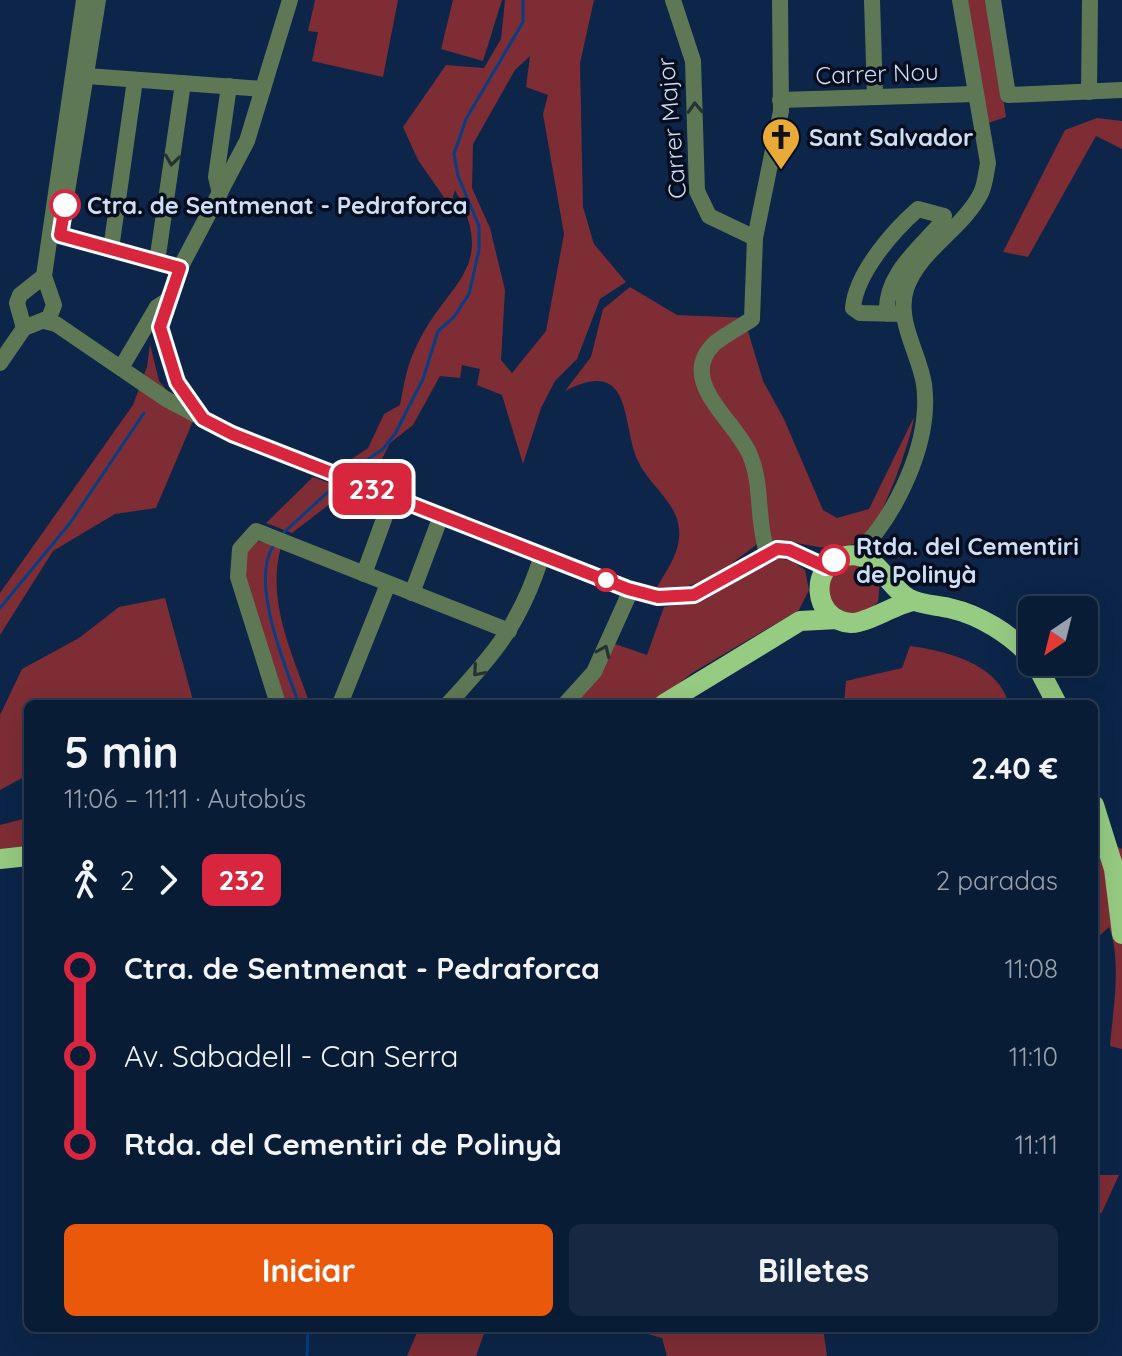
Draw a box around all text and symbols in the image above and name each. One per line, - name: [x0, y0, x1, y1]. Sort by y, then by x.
- street label: Carrer Major: [650, 56, 692, 200]
- street label: Carrer Nou: [815, 56, 939, 90]
- one-way arrow: [686, 101, 703, 114]
- church icon: Sant Salvador: [760, 116, 802, 171]
- place label: Sant Salvador: [809, 122, 974, 152]
- one-way arrow: [164, 154, 181, 167]
- marker: Ctra. de Sentmenat - Pedraforca: [50, 190, 80, 220]
- place label: Ctra. de Sentmenat - Pedraforca: [87, 190, 468, 220]
- line badge: 232: [326, 463, 418, 515]
- text: 232: [349, 471, 395, 506]
- place label: Rtda. del Cementiri de Polinyà: [856, 531, 1079, 589]
- marker: Rtda. del Cementiri de Polinyà: [819, 545, 849, 575]
- unlabelled marker: [595, 569, 617, 591]
- north arrow: [1018, 596, 1098, 676]
- map controls: [1018, 596, 1098, 676]
- one-way arrow: [594, 645, 610, 659]
- one-way arrow: [473, 662, 488, 676]
- text: 5 min: [64, 724, 179, 779]
- text: 2.40 €: [971, 749, 1058, 787]
- text: 11:06 – 11:11 · Autobús: [64, 782, 306, 815]
- icon: walk: [64, 858, 108, 902]
- icon: forward: [146, 858, 190, 902]
- text: 232: [218, 862, 265, 897]
- text: 2: [120, 864, 134, 897]
- text: 2 paradas: [936, 864, 1058, 897]
- text: Ctra. de Sentmenat - Pedraforca: [124, 949, 600, 987]
- text: 11:08: [1004, 952, 1058, 985]
- text: Av. Sabadell - Can Serra: [124, 1037, 459, 1075]
- text: 11:10: [1009, 1040, 1058, 1073]
- text: Rtda. del Cementiri de Polinyà: [124, 1125, 562, 1163]
- text: 11:11: [1015, 1128, 1058, 1161]
- button: Iniciar: [64, 1224, 553, 1316]
- button: Billetes: [569, 1224, 1058, 1316]

